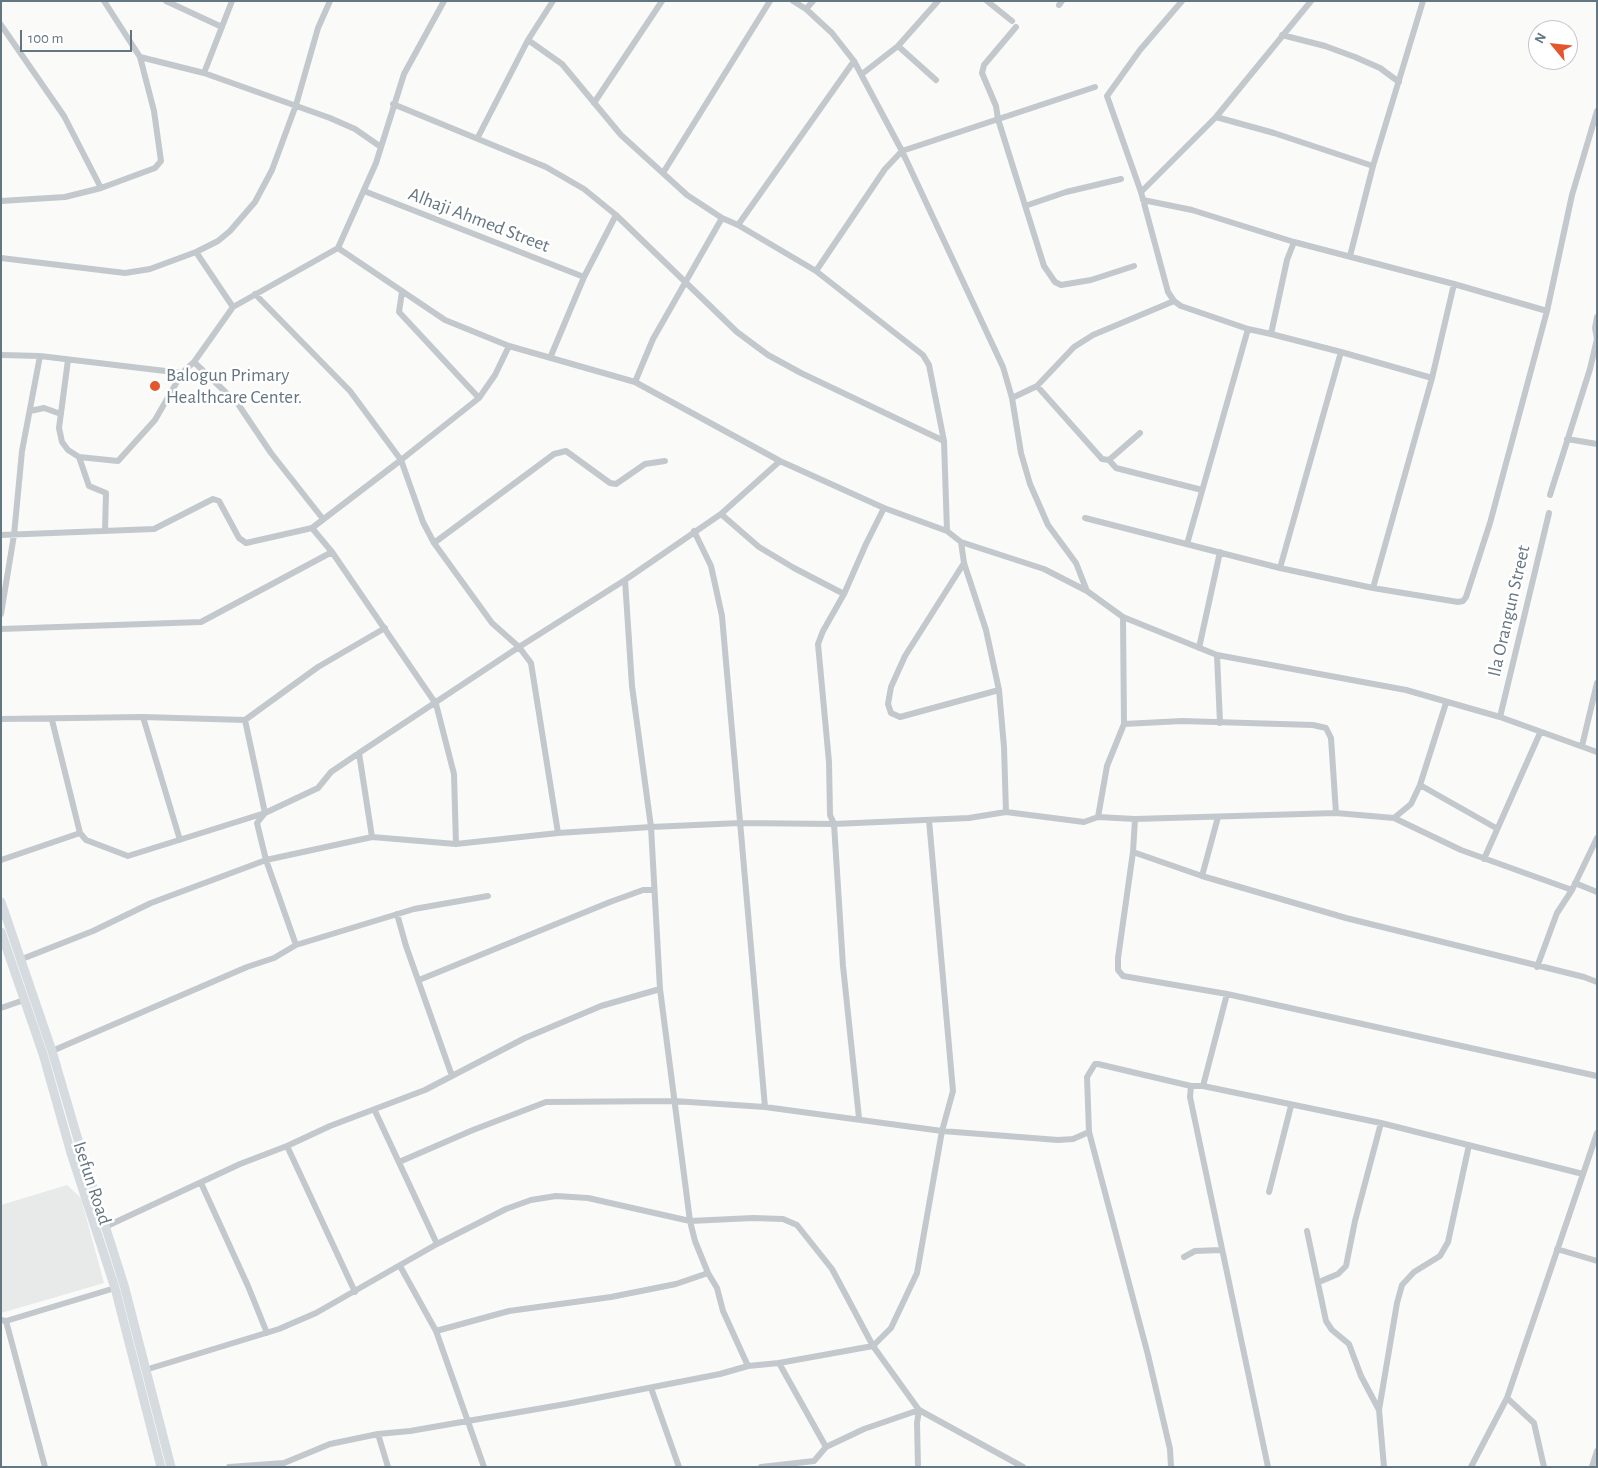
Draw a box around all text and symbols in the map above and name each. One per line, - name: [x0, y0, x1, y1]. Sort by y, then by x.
- scale bar: [22, 20, 135, 52]
- north arrow: [1528, 20, 1578, 70]
- text: 100 m: [28, 31, 63, 46]
- text: N: [1532, 31, 1549, 46]
- street label: Alhaji Ahmed Street: [405, 183, 553, 257]
- place label: Balogun Primary Healthcare Center.: [166, 364, 302, 408]
- marker: Balogun Primary Healthcare Center.: [148, 379, 162, 393]
- street label: Ila Orangun Street: [1483, 543, 1535, 679]
- street label: Isefun Road: [68, 1138, 116, 1228]

